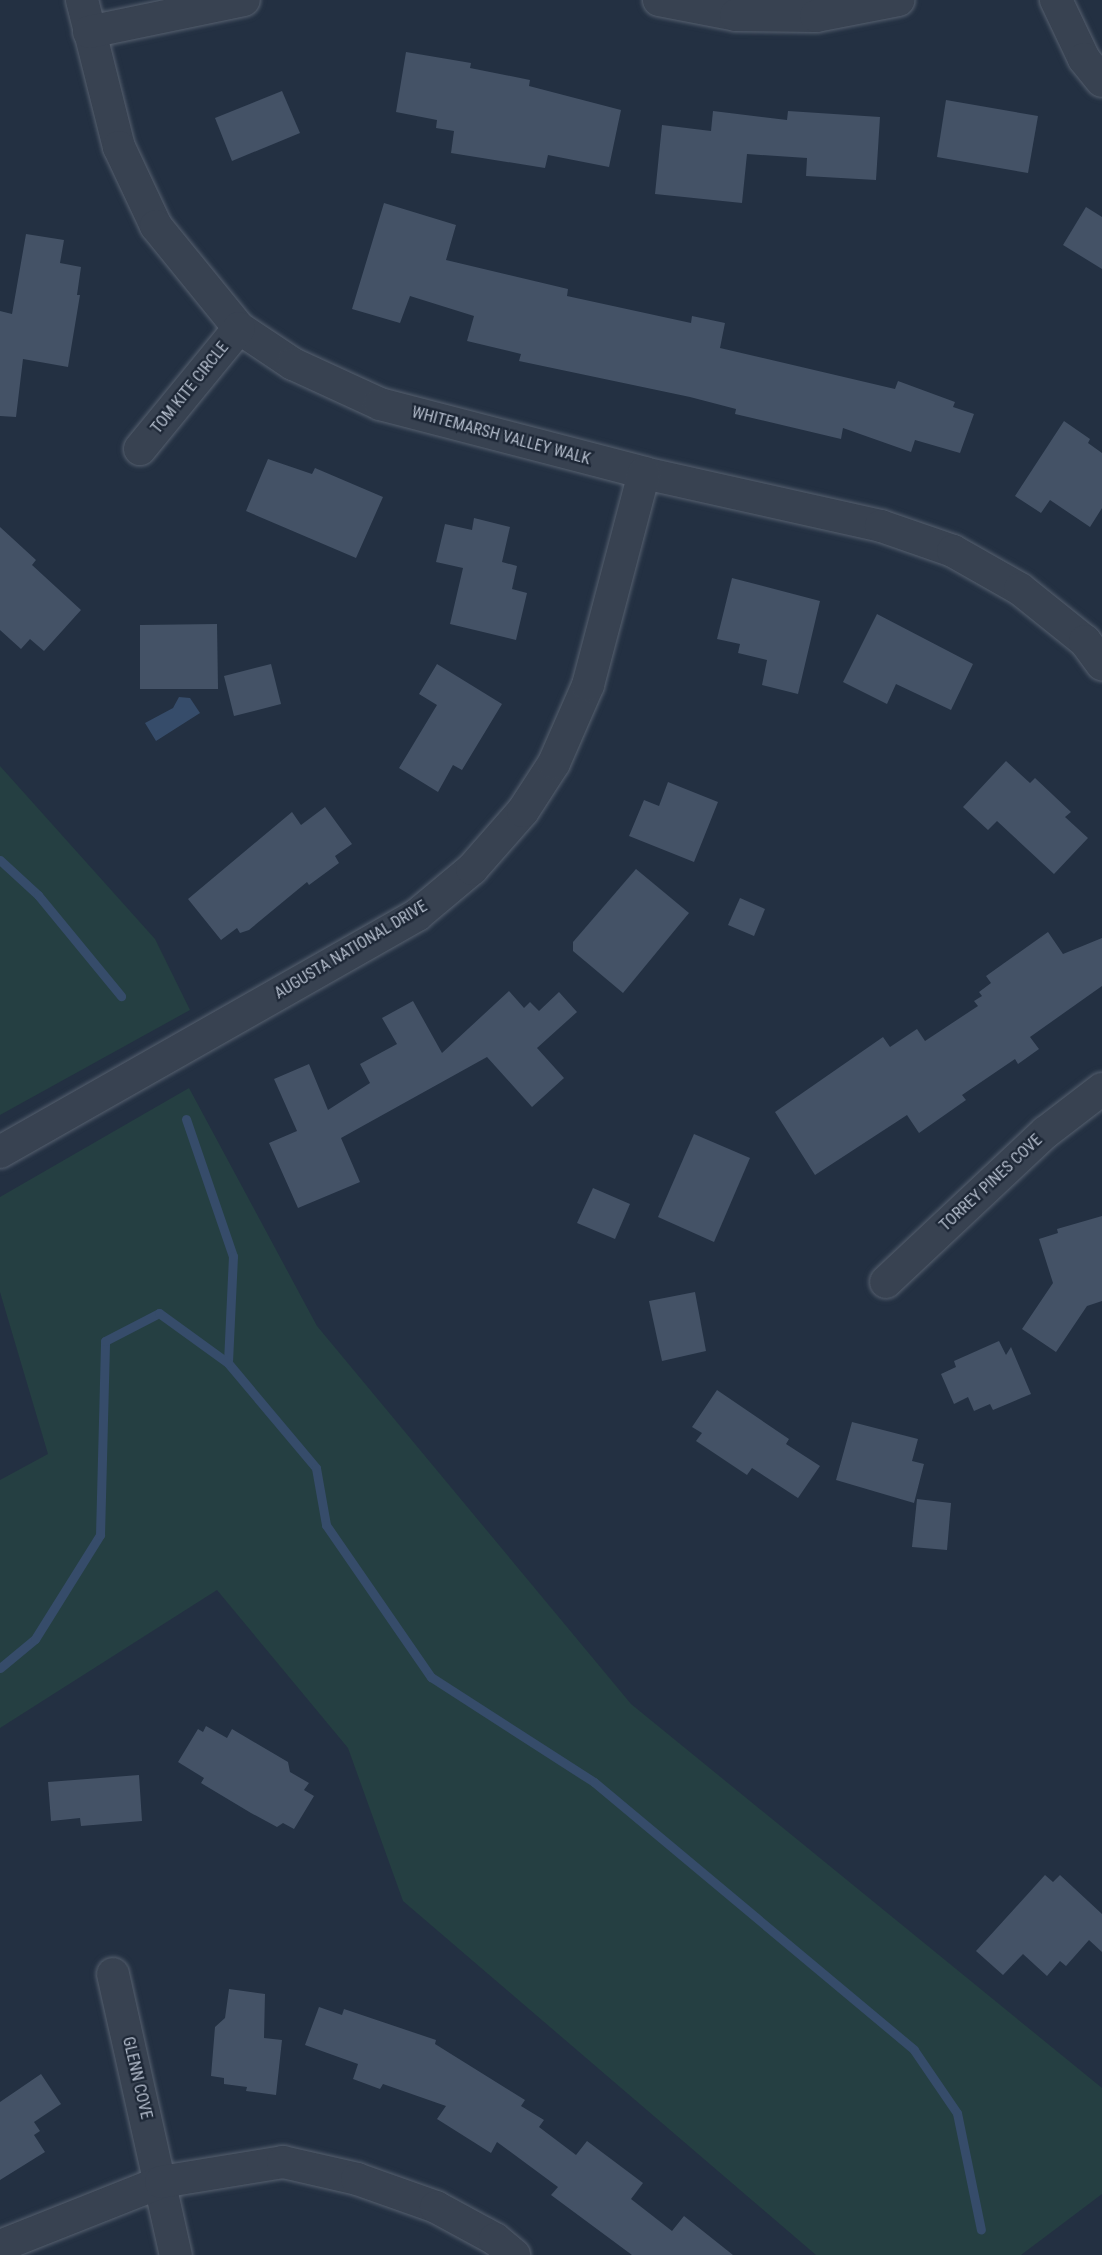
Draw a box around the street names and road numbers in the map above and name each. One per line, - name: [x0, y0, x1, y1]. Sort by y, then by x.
- street label: TOM KITE CIRCLE: [147, 338, 233, 438]
- street label: WHITEMARSH VALLEY WALK: [410, 403, 592, 469]
- street label: AUGUSTA NATIONAL DRIVE: [271, 897, 431, 1003]
- street label: TORREY PINES COVE: [936, 1131, 1046, 1235]
- street label: GLENN COVE: [118, 2035, 156, 2121]

